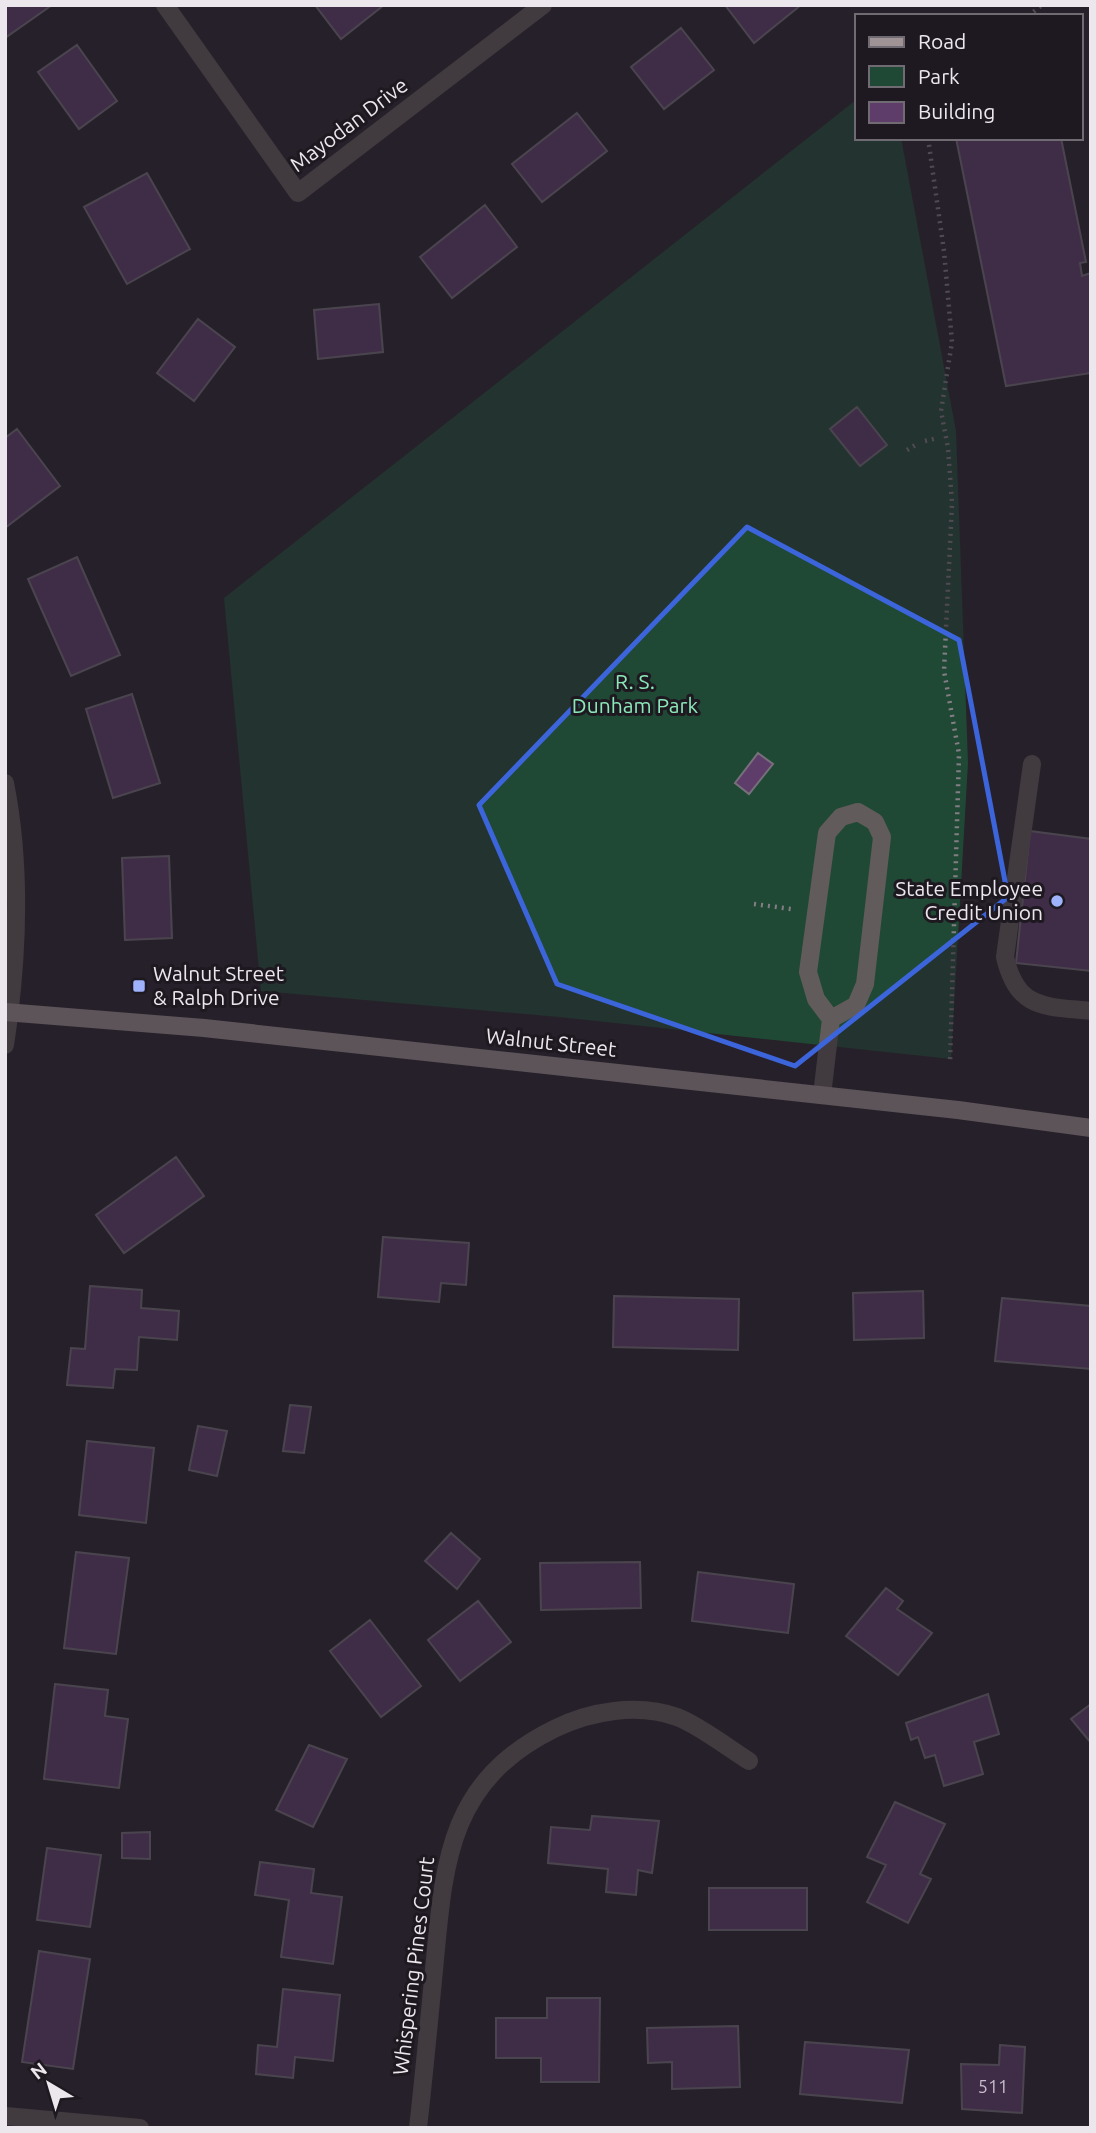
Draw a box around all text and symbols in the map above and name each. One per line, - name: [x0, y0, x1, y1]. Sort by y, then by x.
- legend: [855, 14, 1082, 140]
- text: Road: [918, 29, 966, 53]
- text: Park: [918, 64, 960, 88]
- street label: Mayodan Drive: [285, 72, 412, 176]
- text: Building: [918, 99, 995, 123]
- park label: R. S. Dunham Park: [572, 669, 699, 717]
- place label: State Employee Credit Union: [895, 876, 1043, 924]
- marker: State Employee Credit Union: [1049, 893, 1065, 909]
- place label: Walnut Street & Ralph Drive: [153, 961, 284, 1009]
- marker: Walnut Street & Ralph Drive: [131, 978, 147, 994]
- street label: Walnut Street: [485, 1023, 617, 1061]
- street label: Whispering Pines Court: [388, 1855, 438, 2076]
- north arrow: [14, 2049, 84, 2119]
- text: N: [26, 2058, 51, 2084]
- house number: 511: [978, 2076, 1008, 2096]

